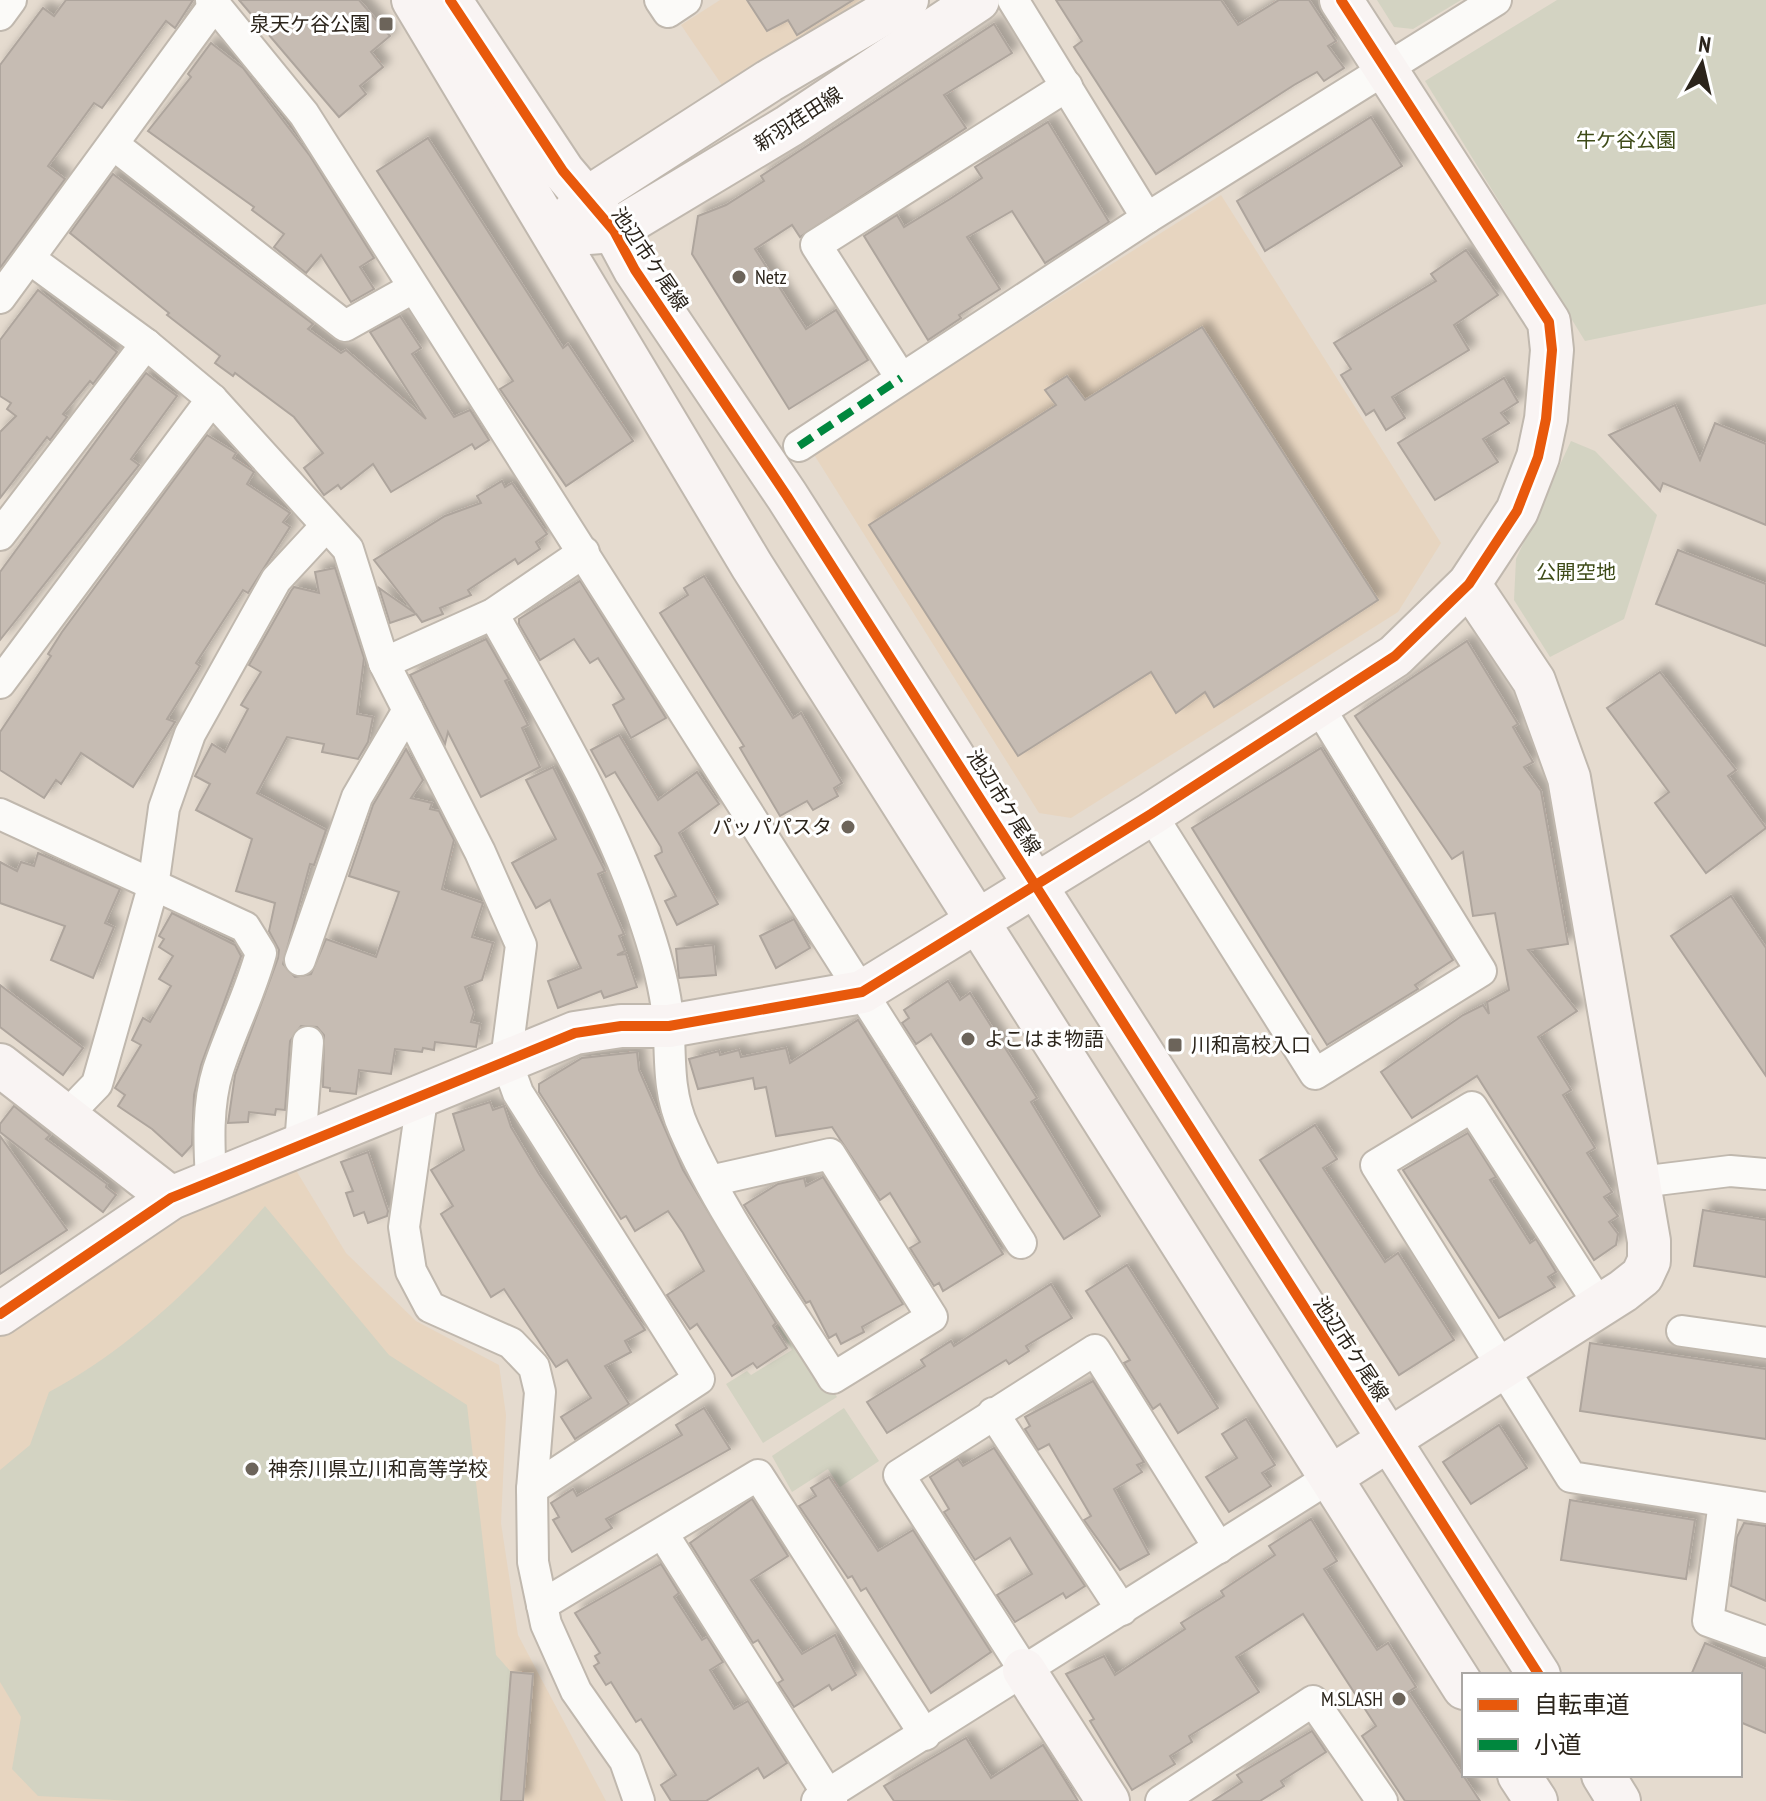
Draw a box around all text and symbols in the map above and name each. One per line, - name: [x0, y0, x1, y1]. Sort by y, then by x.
- place label: 泉天ケ谷公園: [250, 11, 370, 37]
- marker: 泉天ケ谷公園: [377, 15, 395, 33]
- north arrow: [1662, 24, 1742, 104]
- text: N: [1697, 30, 1713, 59]
- street label: 新羽荏田線: [749, 81, 847, 157]
- park label: 牛ケ谷公園: [1576, 127, 1676, 153]
- street label: 池辺市ケ尾線: [606, 202, 694, 316]
- place label: Netz: [755, 264, 787, 290]
- marker: Netz: [730, 268, 748, 286]
- park label: 公開空地: [1536, 559, 1616, 585]
- street label: 池辺市ケ尾線: [961, 744, 1047, 860]
- place label: パッパパスタ: [712, 814, 832, 840]
- marker: パッパパスタ: [839, 818, 857, 836]
- place label: よこはま物語: [984, 1026, 1104, 1052]
- marker: よこはま物語: [959, 1030, 977, 1048]
- place label: 川和高校入口: [1191, 1032, 1311, 1058]
- marker: 川和高校入口: [1166, 1036, 1184, 1054]
- street label: 池辺市ケ尾線: [1307, 1292, 1395, 1406]
- place label: 神奈川県立川和高等学校: [268, 1456, 488, 1482]
- marker: 神奈川県立川和高等学校: [243, 1460, 261, 1478]
- legend: [1462, 1673, 1742, 1777]
- place label: M.SLASH: [1321, 1686, 1383, 1712]
- text: 自転車道: [1534, 1689, 1630, 1720]
- marker: M.SLASH: [1390, 1690, 1408, 1708]
- text: 小道: [1534, 1729, 1582, 1760]

